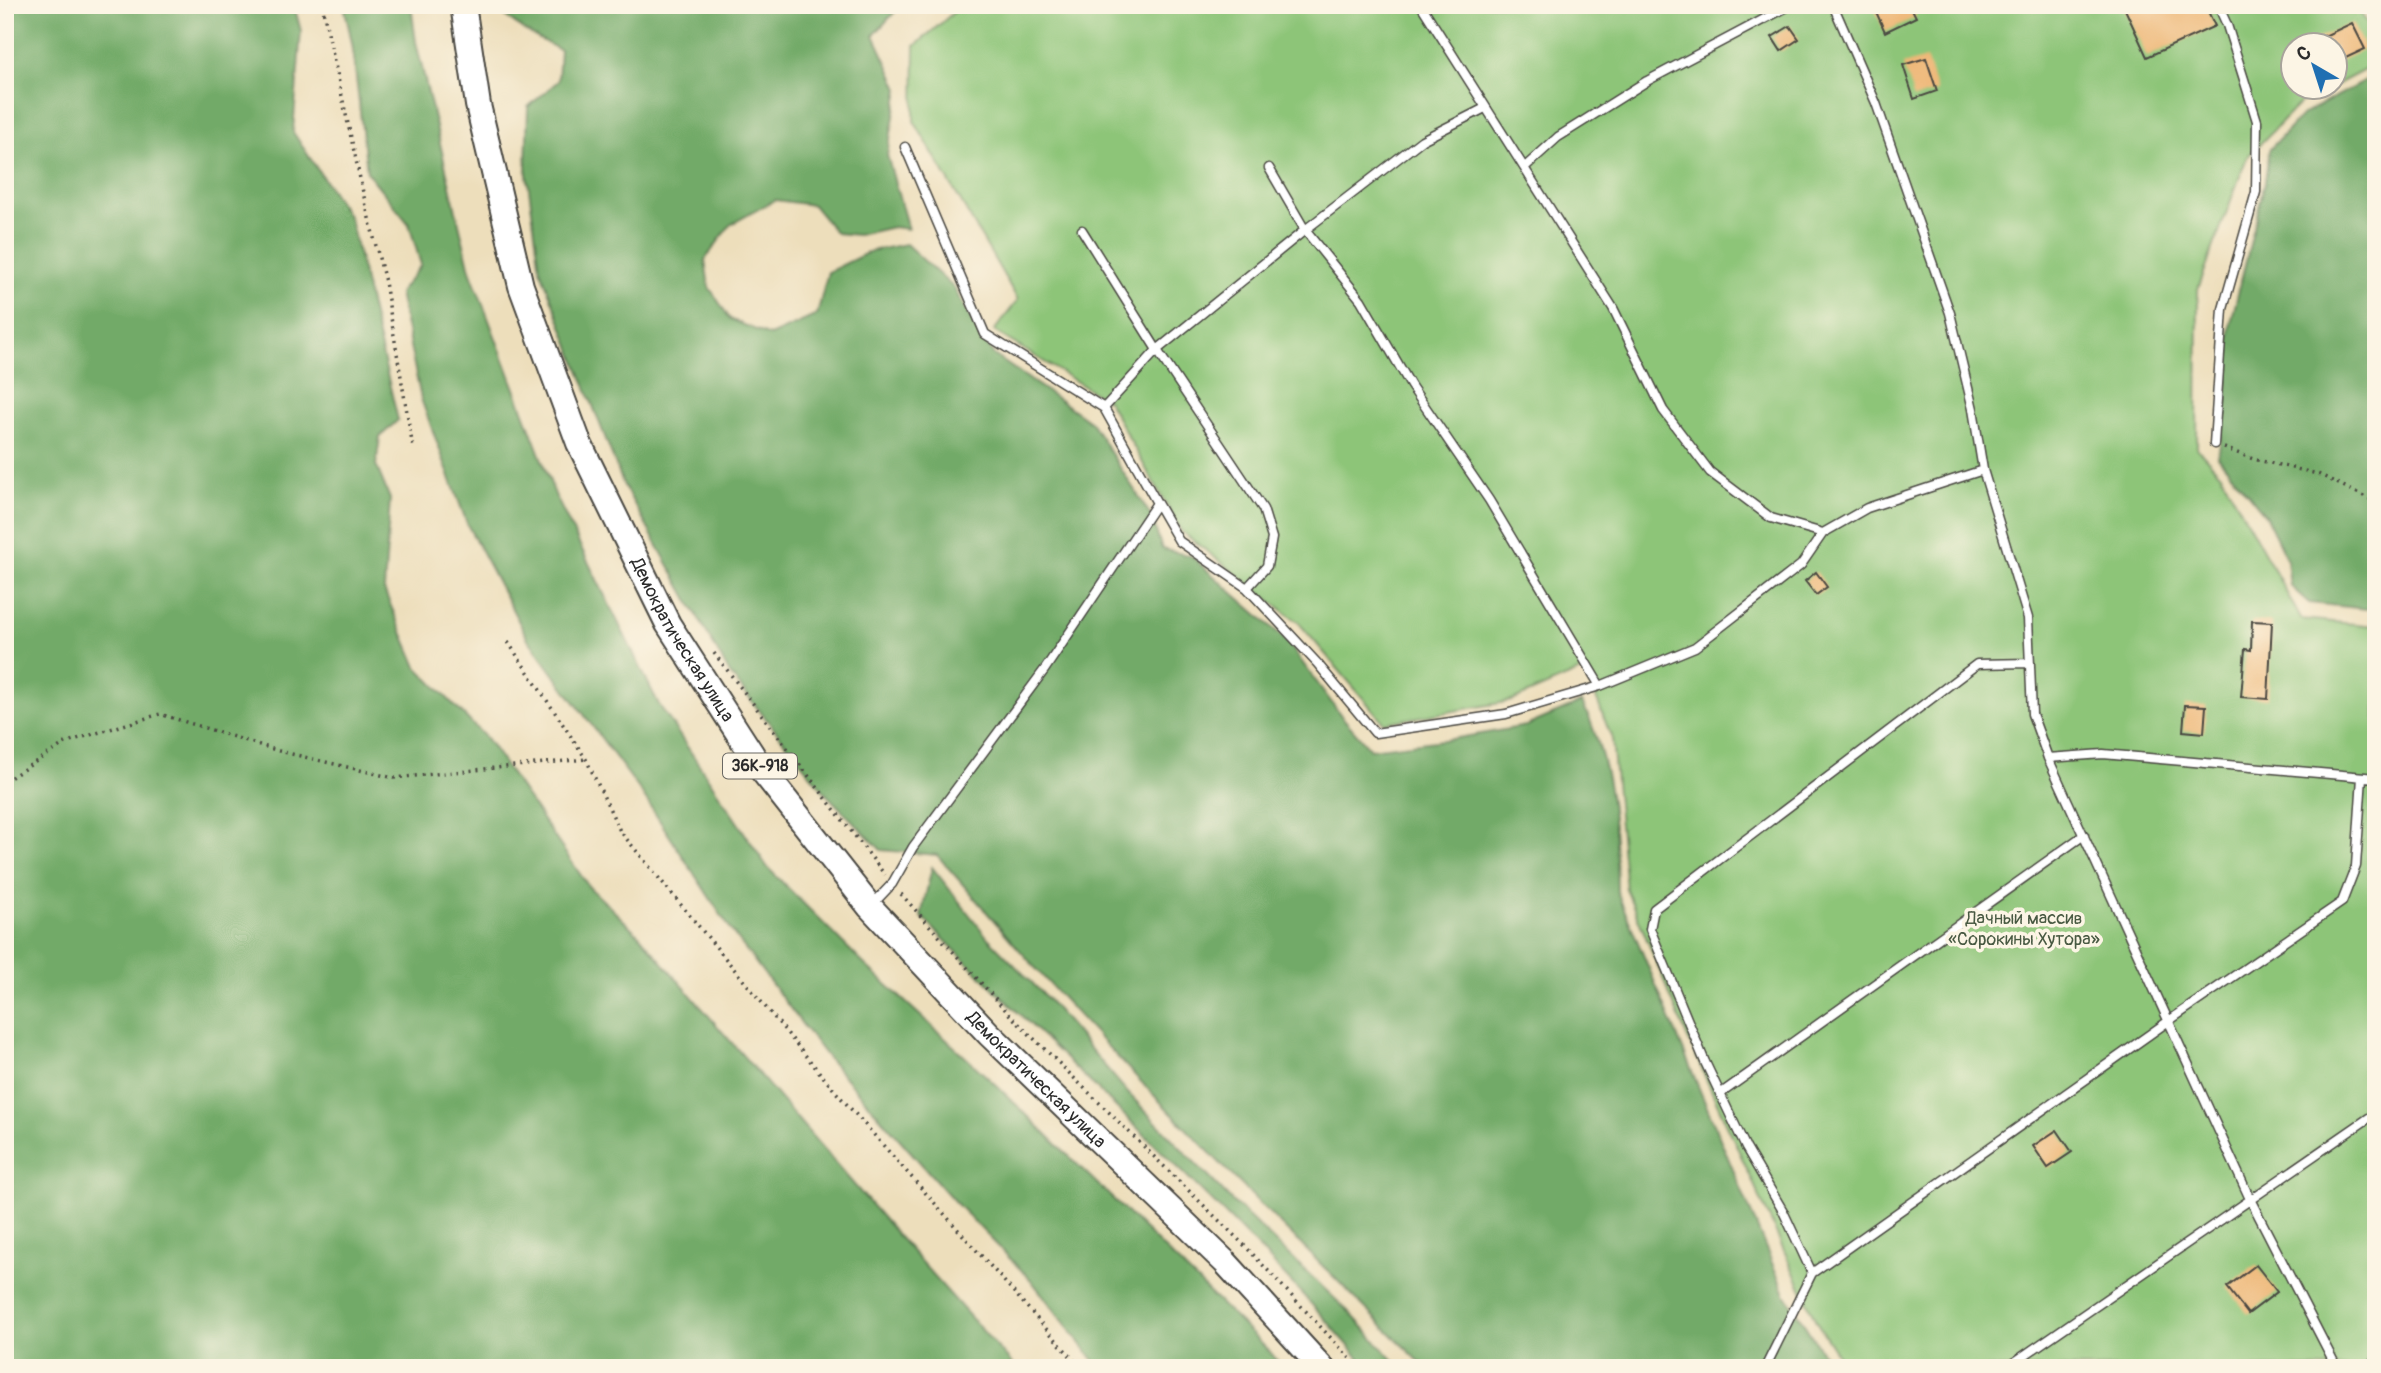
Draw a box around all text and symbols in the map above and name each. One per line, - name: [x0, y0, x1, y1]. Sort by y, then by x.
- north arrow: [2280, 32, 2350, 102]
- text: С: [2292, 40, 2316, 67]
- street label: Демократическая улица: [625, 553, 739, 726]
- road number: 36К-918: [723, 754, 797, 778]
- park label: Дачный массив «Сорокины Хутора»: [1948, 907, 2100, 951]
- street label: Демократическая улица: [961, 1005, 1111, 1153]

